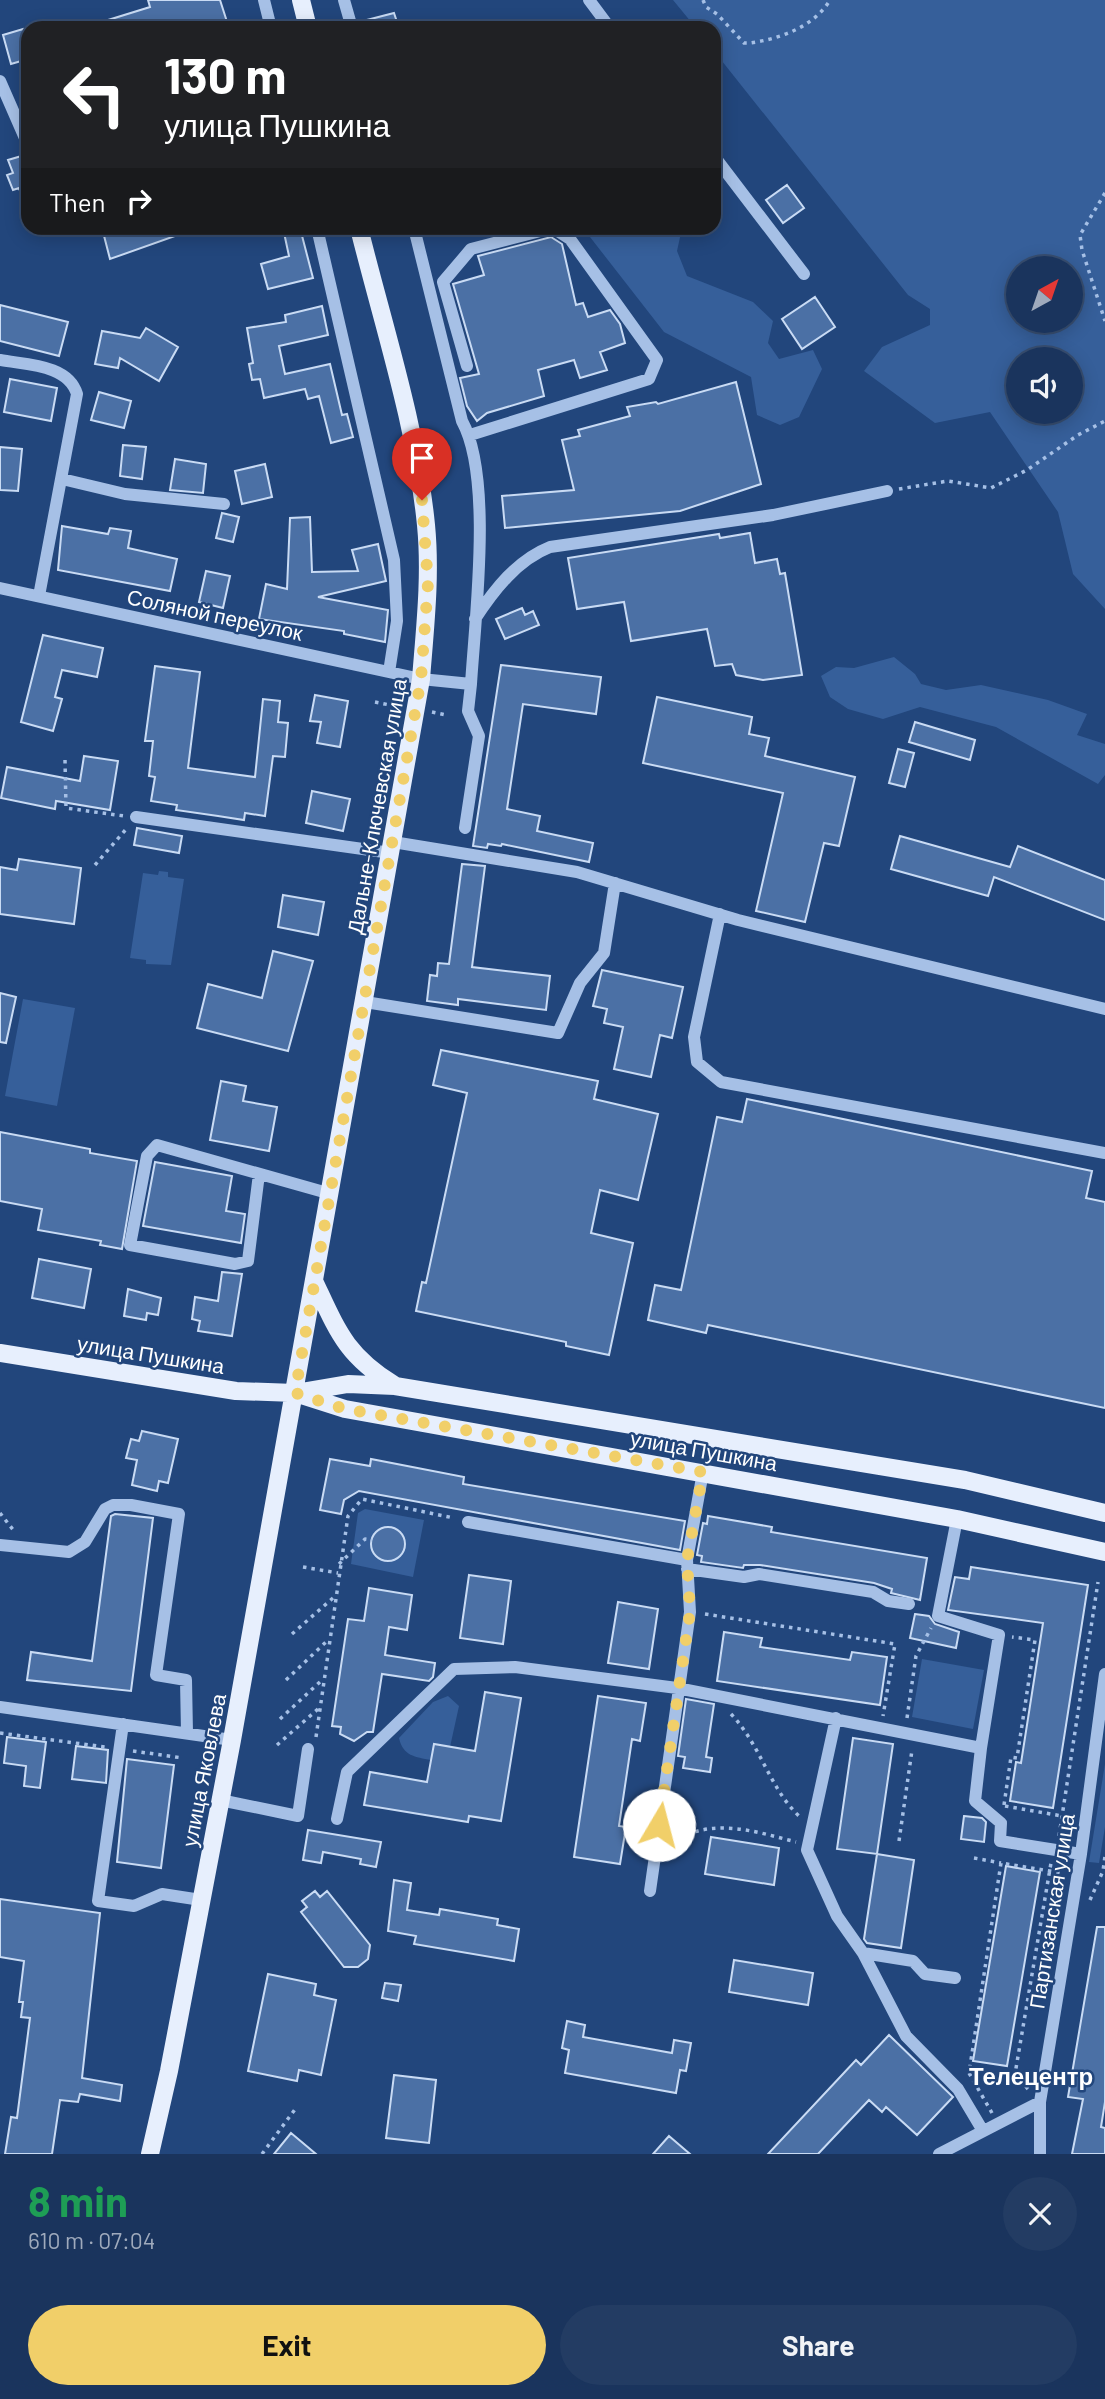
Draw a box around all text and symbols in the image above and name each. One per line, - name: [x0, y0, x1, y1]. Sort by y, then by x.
- text: 130 m: [164, 45, 286, 104]
- icon: left: [49, 49, 140, 140]
- text: улица Пушкина: [164, 105, 390, 143]
- icon: right: [120, 182, 158, 220]
- text: Then: [49, 186, 106, 217]
- north arrow: [1006, 256, 1083, 332]
- map controls: [1006, 256, 1083, 424]
- button: sound: [1006, 347, 1083, 424]
- pin: [392, 428, 452, 500]
- icon: arrive: [403, 439, 441, 477]
- street label: Соляной переулок: [125, 583, 306, 645]
- street label: Дальне-Ключевская улица: [341, 676, 411, 936]
- street label: улица Пушкина: [76, 1330, 227, 1378]
- street label: улица Пушкина: [629, 1425, 780, 1475]
- street label: улица Яковлева: [176, 1691, 230, 1849]
- position arrow: [622, 1788, 696, 1862]
- street label: Партизанская улица: [1023, 1811, 1079, 2010]
- district label: Телецентр: [969, 2061, 1093, 2090]
- text: 8 min: [28, 2175, 128, 2225]
- button: close: [1003, 2177, 1077, 2251]
- text: 610 m · 07:04: [28, 2226, 155, 2254]
- button: Exit: [28, 2305, 546, 2385]
- button: Share: [560, 2305, 1077, 2385]

